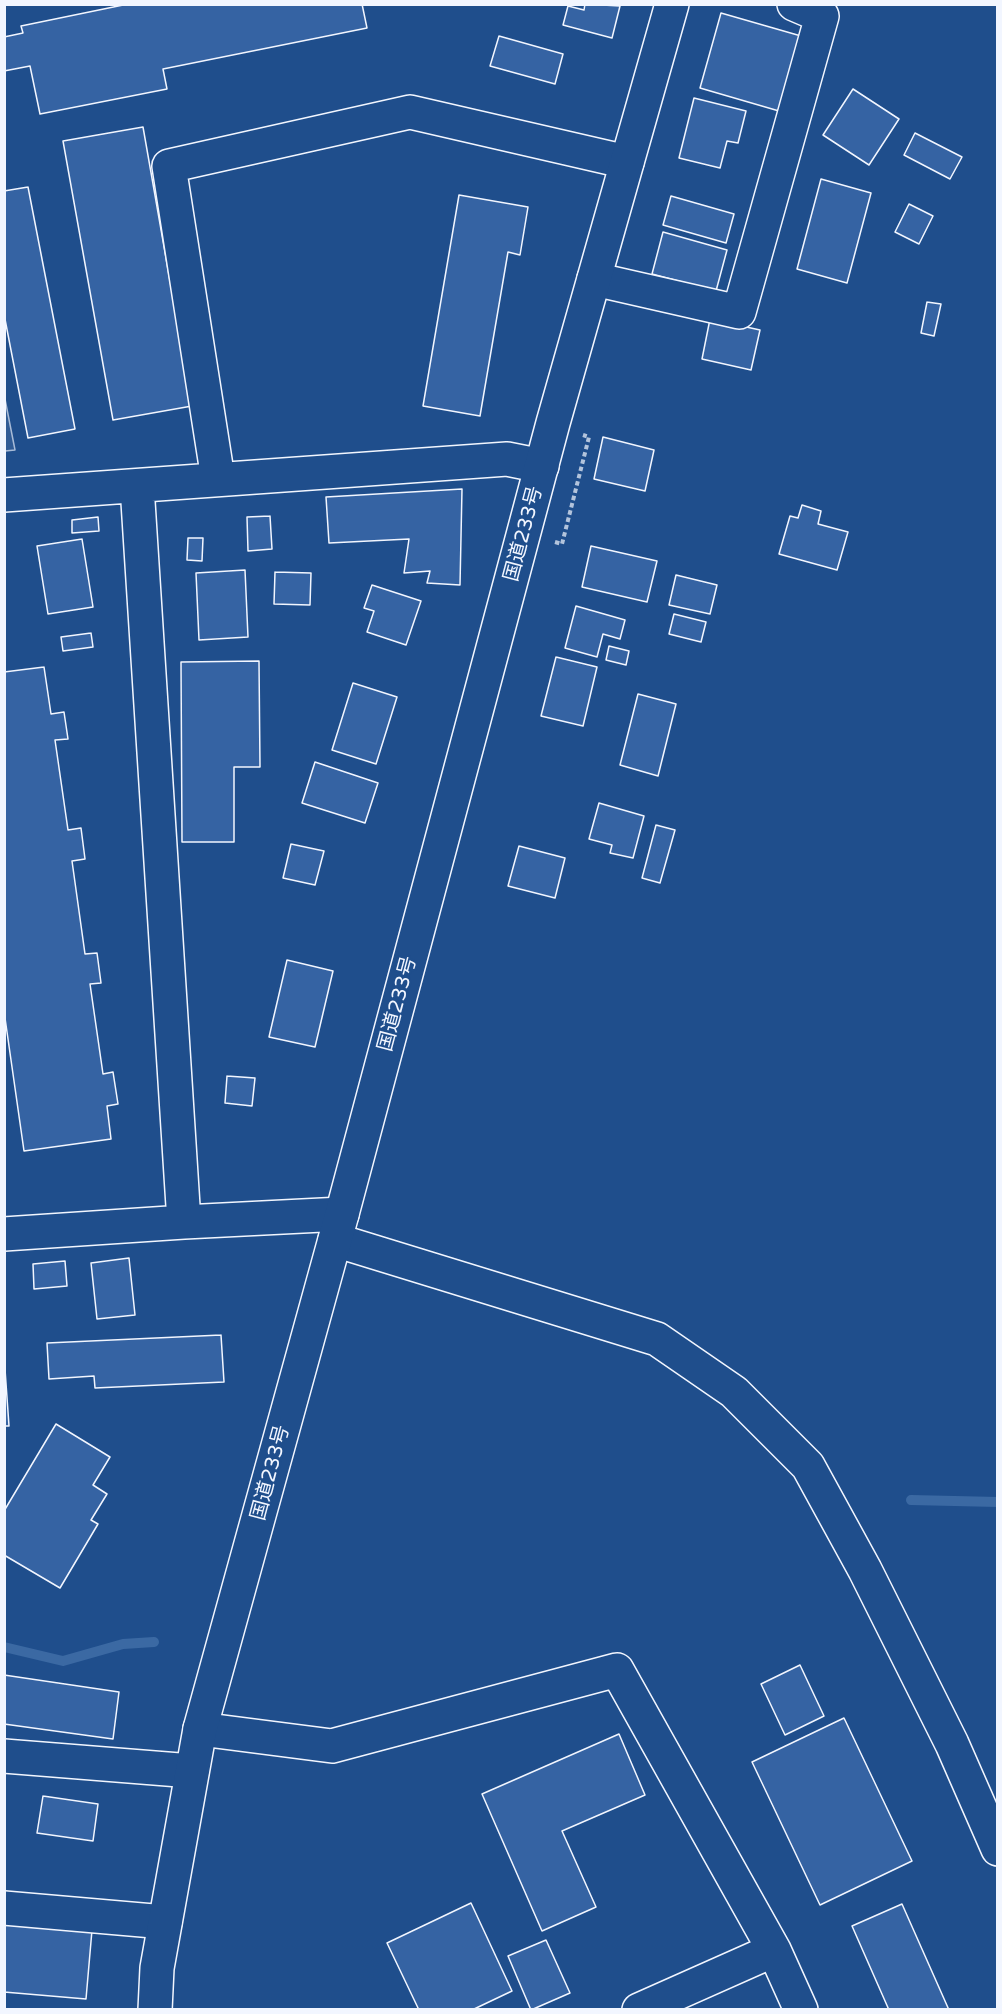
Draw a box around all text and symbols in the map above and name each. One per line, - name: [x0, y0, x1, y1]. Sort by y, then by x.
- street label: 国道233号: [500, 484, 548, 584]
- street label: 国道233号: [374, 954, 422, 1054]
- street label: 国道233号: [247, 1423, 295, 1523]

